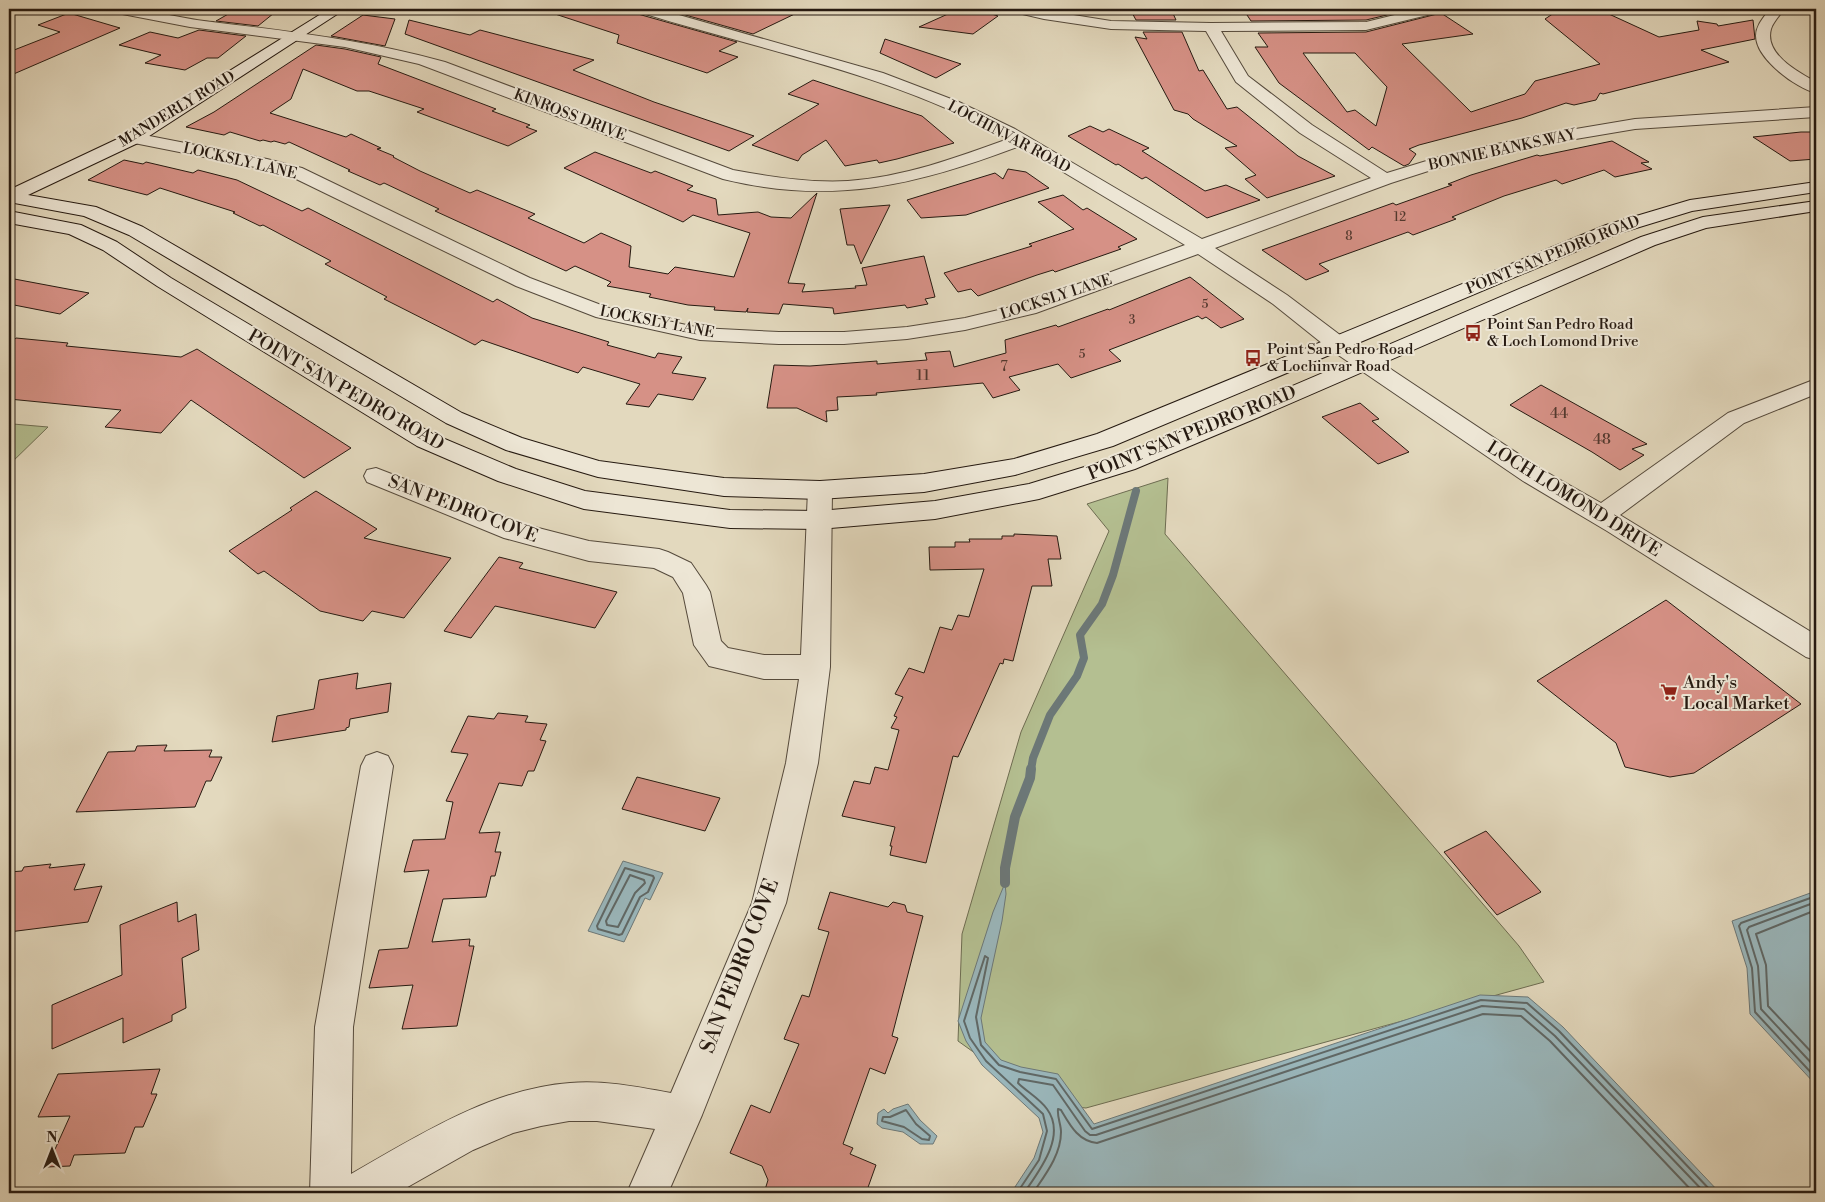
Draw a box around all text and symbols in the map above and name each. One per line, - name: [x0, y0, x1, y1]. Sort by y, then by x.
- street label: MANDERLY ROAD: [115, 67, 239, 151]
- street label: KINROSS DRIVE: [511, 85, 629, 145]
- street label: LOCHINVAR ROAD: [944, 96, 1074, 178]
- street label: BONNIE BANKS WAY: [1426, 125, 1579, 175]
- street label: LOCKSLY LANE: [181, 139, 299, 183]
- house number: 12: [1394, 210, 1406, 225]
- street label: POINT SAN PEDRO ROAD: [1463, 211, 1643, 299]
- house number: 8: [1345, 229, 1353, 244]
- street label: LOCKSLY LANE: [998, 270, 1114, 324]
- house number: 5: [1202, 297, 1209, 312]
- street label: LOCKSLY LANE: [598, 302, 716, 342]
- house number: 3: [1129, 313, 1136, 328]
- place label: Point San Pedro Road & Loch Lomond Drive: [1487, 315, 1639, 351]
- bus stop icon: Point San Pedro Road & Loch Lomond Drive: [1463, 323, 1483, 343]
- street label: POINT SAN PEDRO ROAD: [244, 324, 448, 456]
- place label: Point San Pedro Road & Lochinvar Road: [1267, 340, 1414, 376]
- house number: 5: [1079, 347, 1086, 362]
- bus stop icon: Point San Pedro Road & Lochinvar Road: [1243, 348, 1263, 368]
- house number: 7: [1000, 357, 1008, 376]
- house number: 11: [916, 366, 930, 385]
- street label: POINT SAN PEDRO ROAD: [1084, 381, 1300, 485]
- house number: 44: [1550, 404, 1568, 423]
- house number: 48: [1593, 430, 1611, 449]
- street label: LOCH LOMOND DRIVE: [1482, 436, 1666, 562]
- street label: SAN PEDRO COVE: [385, 470, 541, 548]
- place label: Andy's Local Market: [1682, 671, 1790, 715]
- supermarket icon: Andy's Local Market: [1659, 682, 1679, 702]
- street label: SAN PEDRO COVE: [695, 875, 785, 1057]
- north arrow: [28, 1124, 78, 1174]
- text: N: [46, 1129, 58, 1147]

